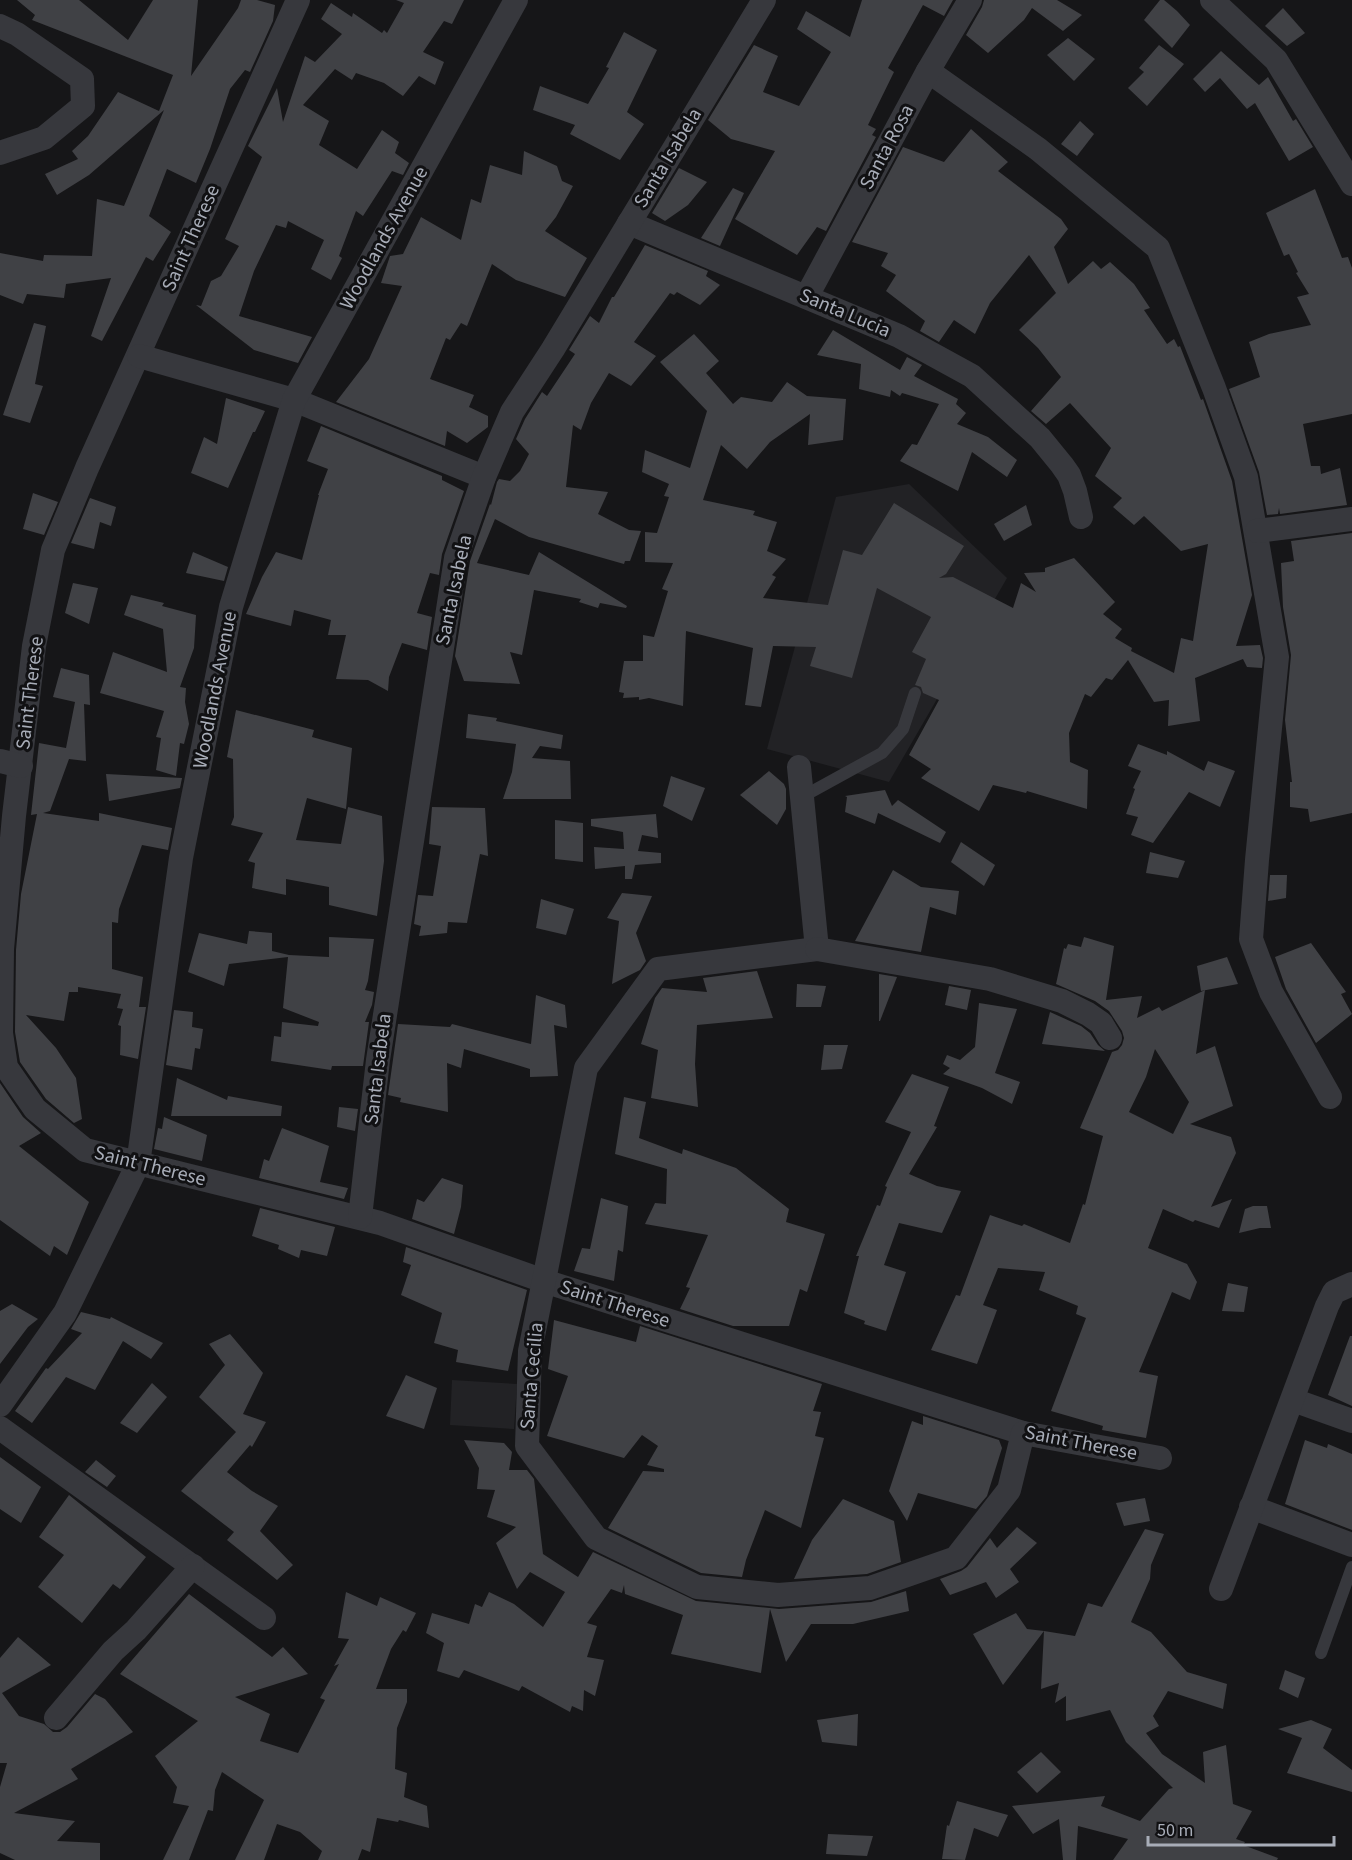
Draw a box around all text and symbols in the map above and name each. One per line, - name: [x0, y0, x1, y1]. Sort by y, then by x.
- street label: Santa Rosa: [853, 100, 921, 194]
- street label: Santa Isabela: [627, 103, 709, 213]
- street label: Woodlands Avenue: [333, 161, 435, 315]
- street label: Saint Therese: [155, 180, 227, 296]
- street label: Santa Lucia: [795, 281, 895, 345]
- street label: Santa Isabela: [429, 532, 479, 648]
- street label: Woodlands Avenue: [186, 609, 244, 771]
- street label: Saint Therese: [9, 635, 51, 751]
- street label: Santa Isabela: [357, 1012, 399, 1126]
- street label: Saint Therese: [91, 1139, 209, 1193]
- street label: Saint Therese: [557, 1273, 674, 1335]
- street label: Santa Cecilia: [513, 1321, 551, 1431]
- street label: Saint Therese: [1022, 1418, 1140, 1468]
- scale bar: [1148, 1809, 1334, 1847]
- text: 50 m: [1157, 1818, 1193, 1843]

